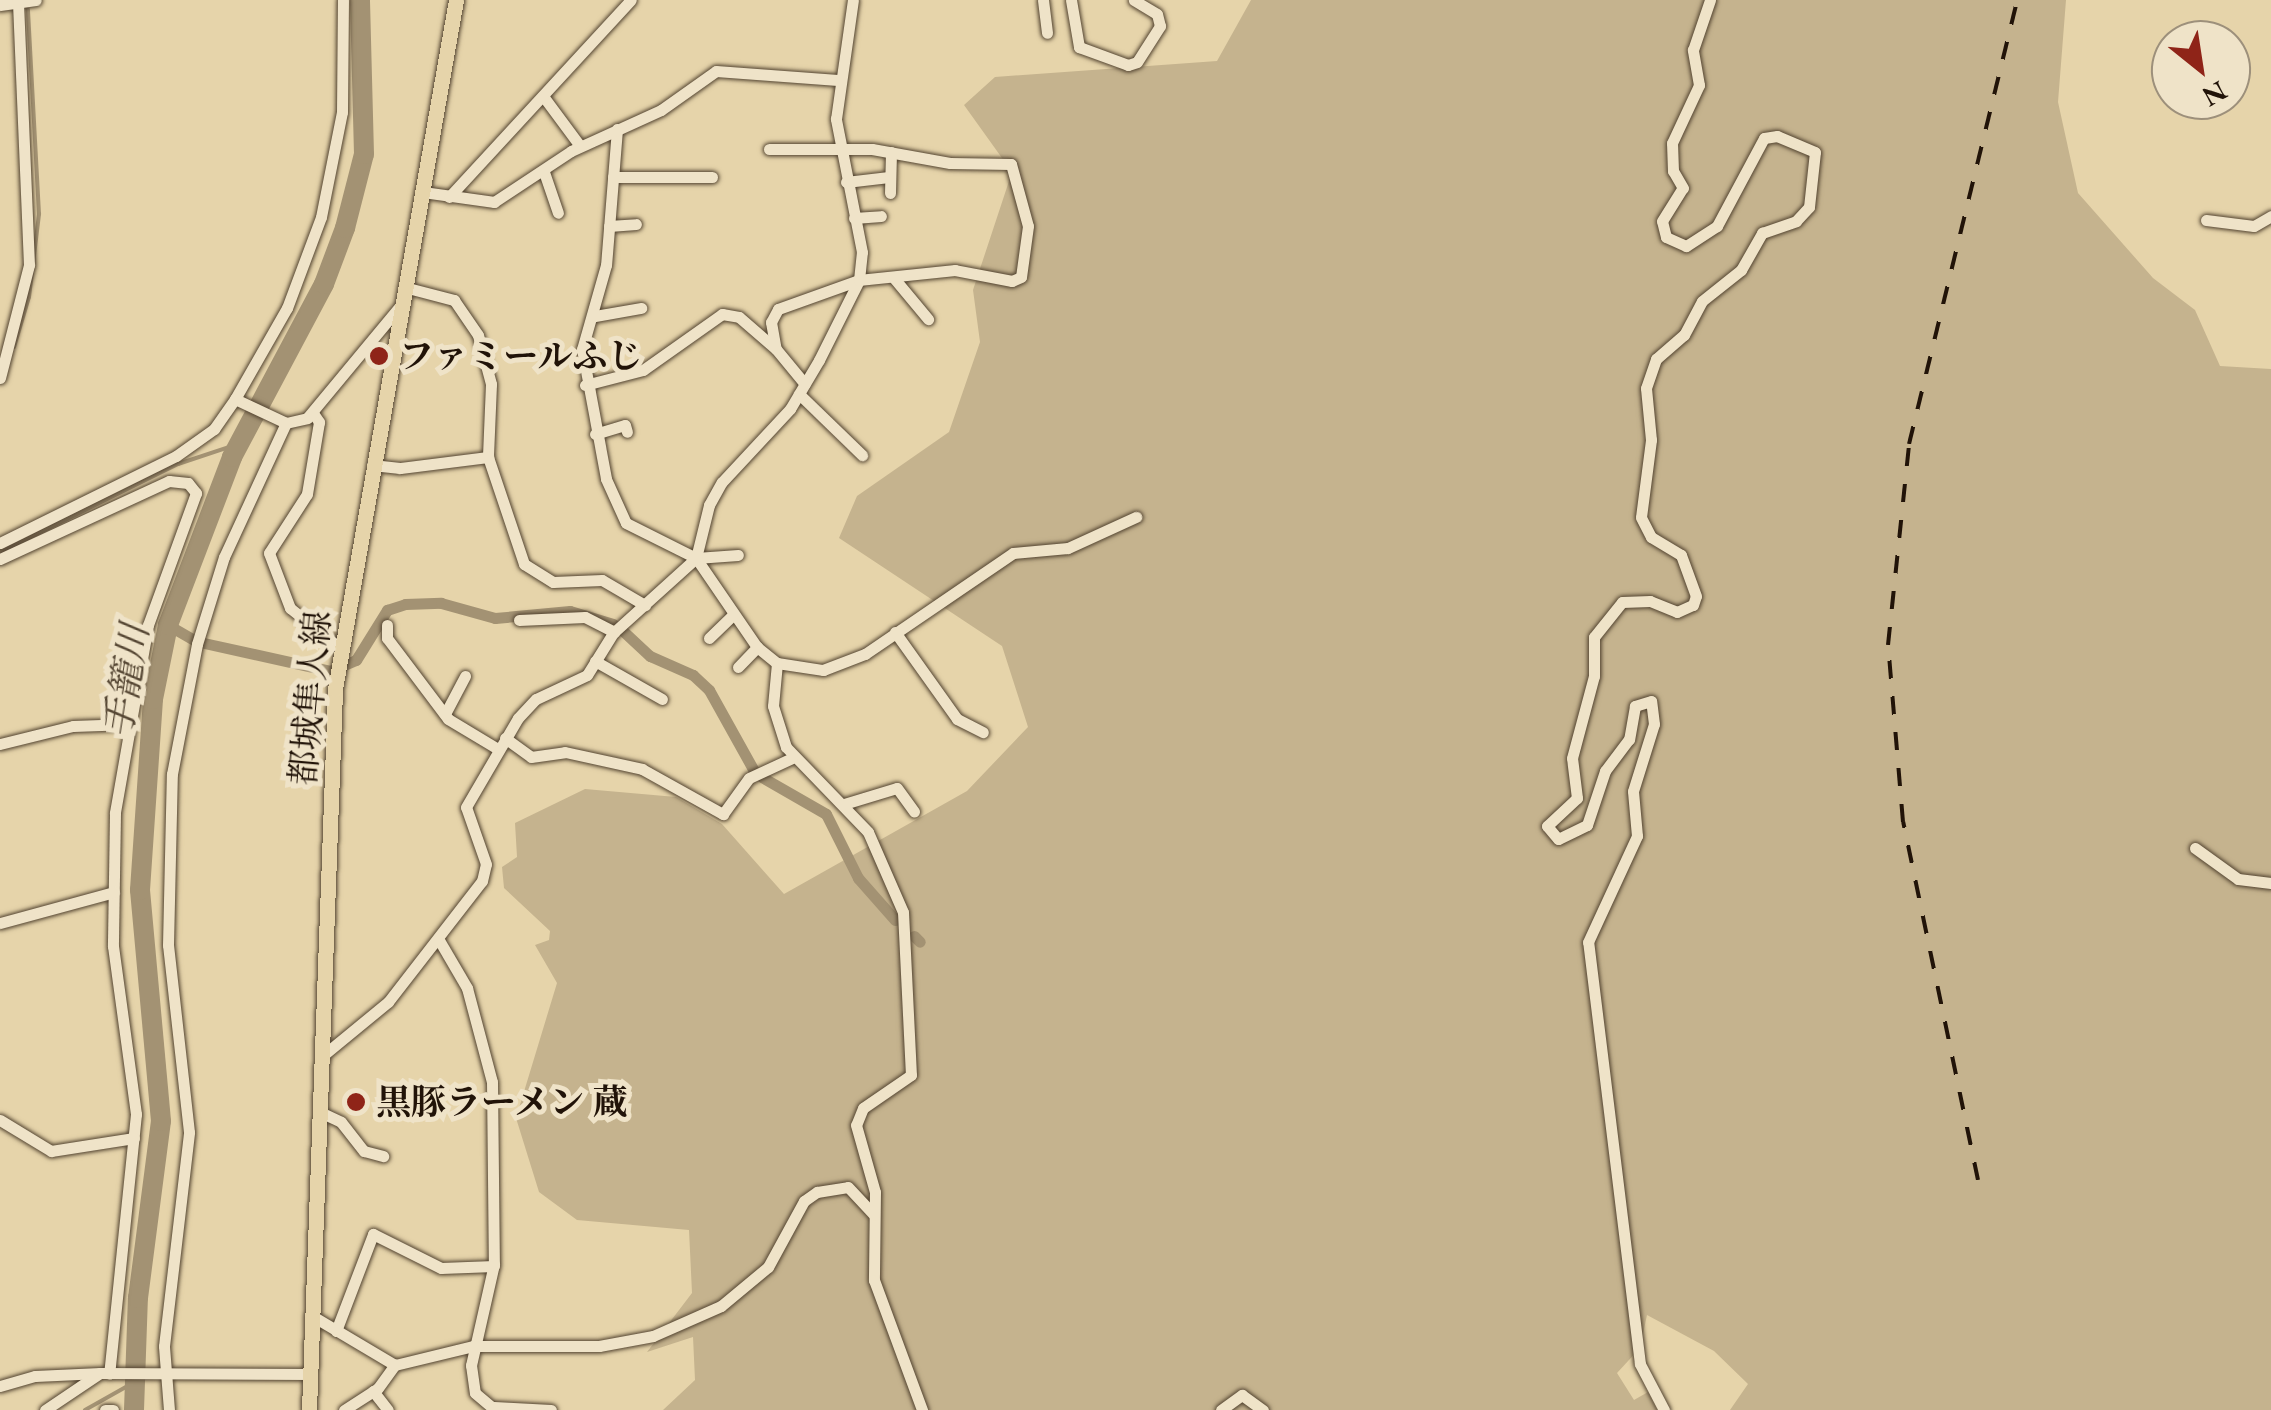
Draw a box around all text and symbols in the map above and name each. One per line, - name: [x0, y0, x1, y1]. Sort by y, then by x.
- north arrow: [2151, 20, 2251, 120]
- text: N: [2196, 73, 2234, 116]
- place label: ファミールふじ: [399, 335, 644, 377]
- marker: ファミールふじ: [368, 345, 390, 367]
- street label: 都城隼人線: [281, 609, 339, 787]
- water label: 手籠川: [95, 621, 157, 741]
- place label: 黒豚ラーメン 蔵: [376, 1081, 629, 1123]
- marker: 黒豚ラーメン 蔵: [345, 1091, 367, 1113]

